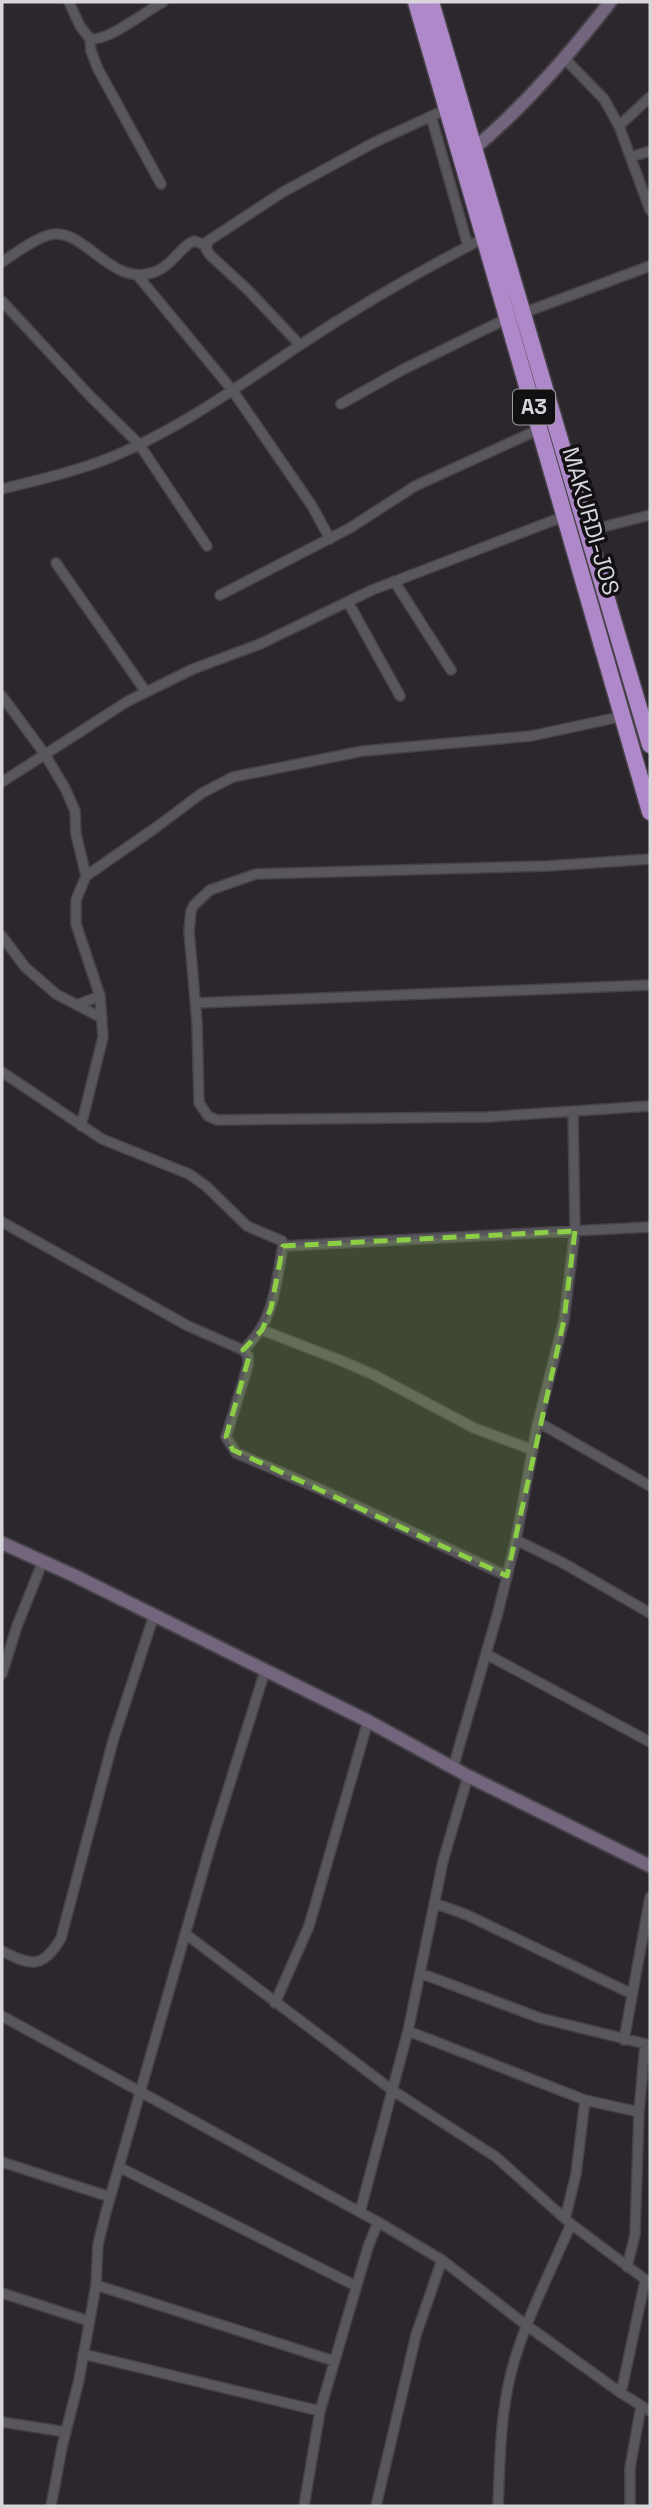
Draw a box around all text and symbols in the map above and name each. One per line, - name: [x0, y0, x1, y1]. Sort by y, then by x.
- road number: A3: [513, 390, 555, 424]
- street label: MAKURDI-JOS: [556, 444, 626, 598]

